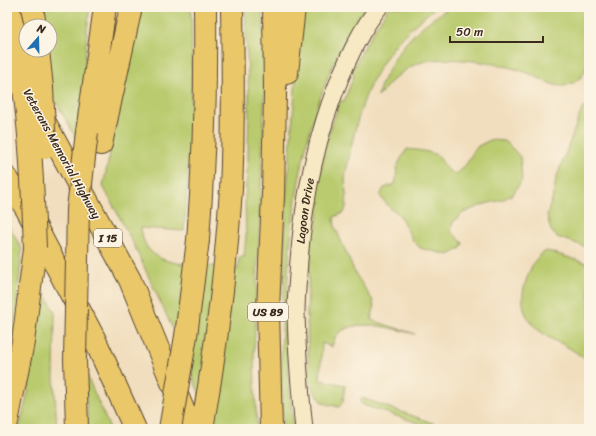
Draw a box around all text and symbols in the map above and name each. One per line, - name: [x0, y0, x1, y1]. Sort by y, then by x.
- north arrow: [18, 18, 58, 58]
- text: N: [33, 18, 48, 39]
- scale bar: [450, 18, 543, 44]
- text: 50 m: [456, 21, 483, 43]
- street label: Veterans Memorial Highway: [17, 85, 108, 224]
- street label: Lagoon Drive: [290, 176, 321, 245]
- road number: I 15: [94, 229, 122, 247]
- road number: US 89: [248, 303, 288, 321]

